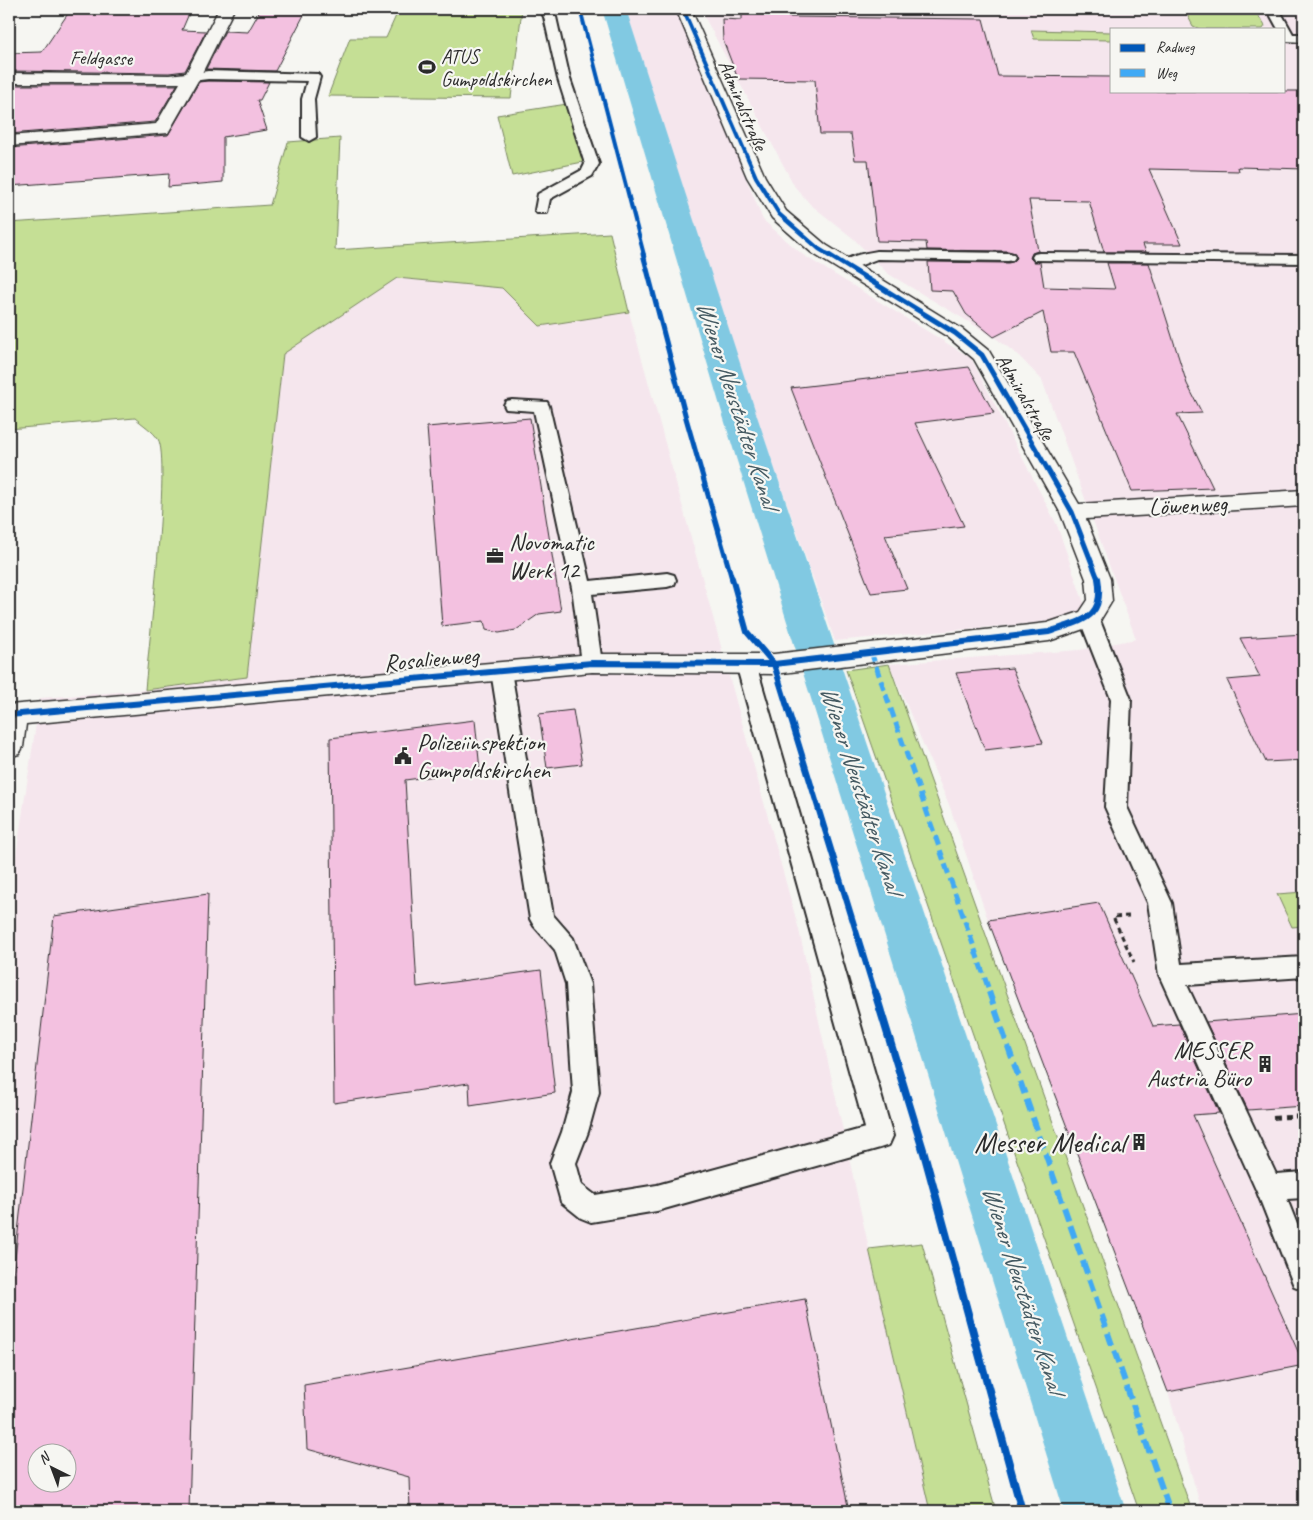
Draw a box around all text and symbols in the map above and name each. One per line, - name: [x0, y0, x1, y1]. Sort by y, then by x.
- legend: [1110, 28, 1286, 92]
- text: Radweg: [1156, 38, 1196, 57]
- place label: ATUS Gumpoldskirchen: [441, 44, 553, 92]
- street label: Feldgasse: [70, 45, 134, 71]
- street label: Admiralstraße: [713, 56, 774, 155]
- sports icon: ATUS Gumpoldskirchen: [417, 57, 437, 77]
- text: Weg: [1156, 64, 1178, 83]
- water label: Wiener Neustädter Kanal: [689, 297, 788, 519]
- street label: Admiralstraße: [990, 349, 1061, 446]
- street label: Löwenweg: [1148, 488, 1229, 522]
- place label: Novomatic Werk 12: [509, 527, 595, 585]
- office icon: Novomatic Werk 12: [485, 546, 505, 566]
- street label: Rosalienweg: [382, 640, 482, 678]
- water label: Wiener Neustädter Kanal: [813, 682, 912, 904]
- place label: Polizeiinspektion Gumpoldskirchen: [417, 727, 551, 785]
- public building icon: Polizeiinspektion Gumpoldskirchen: [393, 746, 413, 766]
- place label: MESSER Austria Büro: [1147, 1035, 1254, 1093]
- building icon: MESSER Austria Büro: [1255, 1054, 1275, 1074]
- place label: Messer Medical: [974, 1124, 1130, 1161]
- building icon: Messer Medical: [1129, 1132, 1149, 1152]
- water label: Wiener Neustädter Kanal: [975, 1182, 1074, 1404]
- north arrow: [28, 1442, 78, 1492]
- text: N: [35, 1448, 54, 1468]

